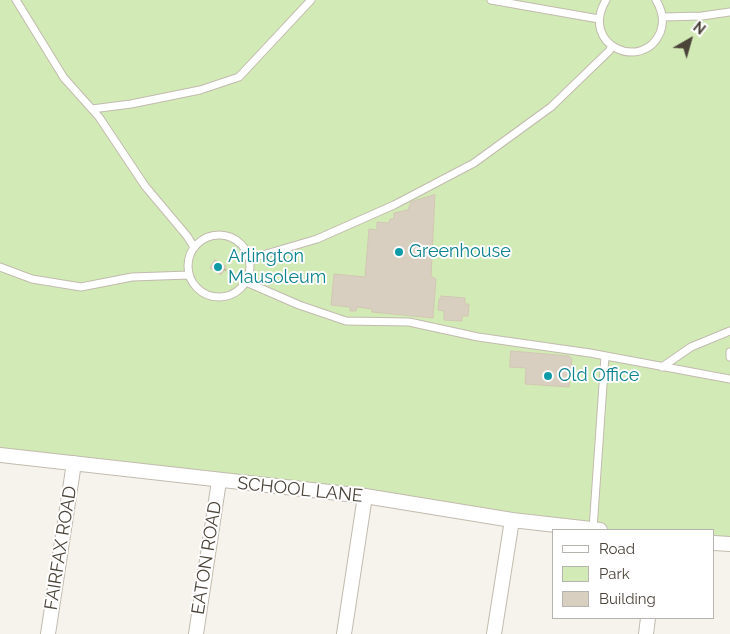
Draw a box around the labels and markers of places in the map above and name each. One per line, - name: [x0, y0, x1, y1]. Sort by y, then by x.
- place label: Greenhouse: [409, 241, 511, 263]
- place label: Arlington Mausoleum: [228, 246, 326, 288]
- marker: Greenhouse: [393, 246, 405, 258]
- marker: Arlington Mausoleum: [212, 261, 224, 273]
- place label: Old Office: [558, 365, 639, 387]
- marker: Old Office: [542, 370, 554, 382]

